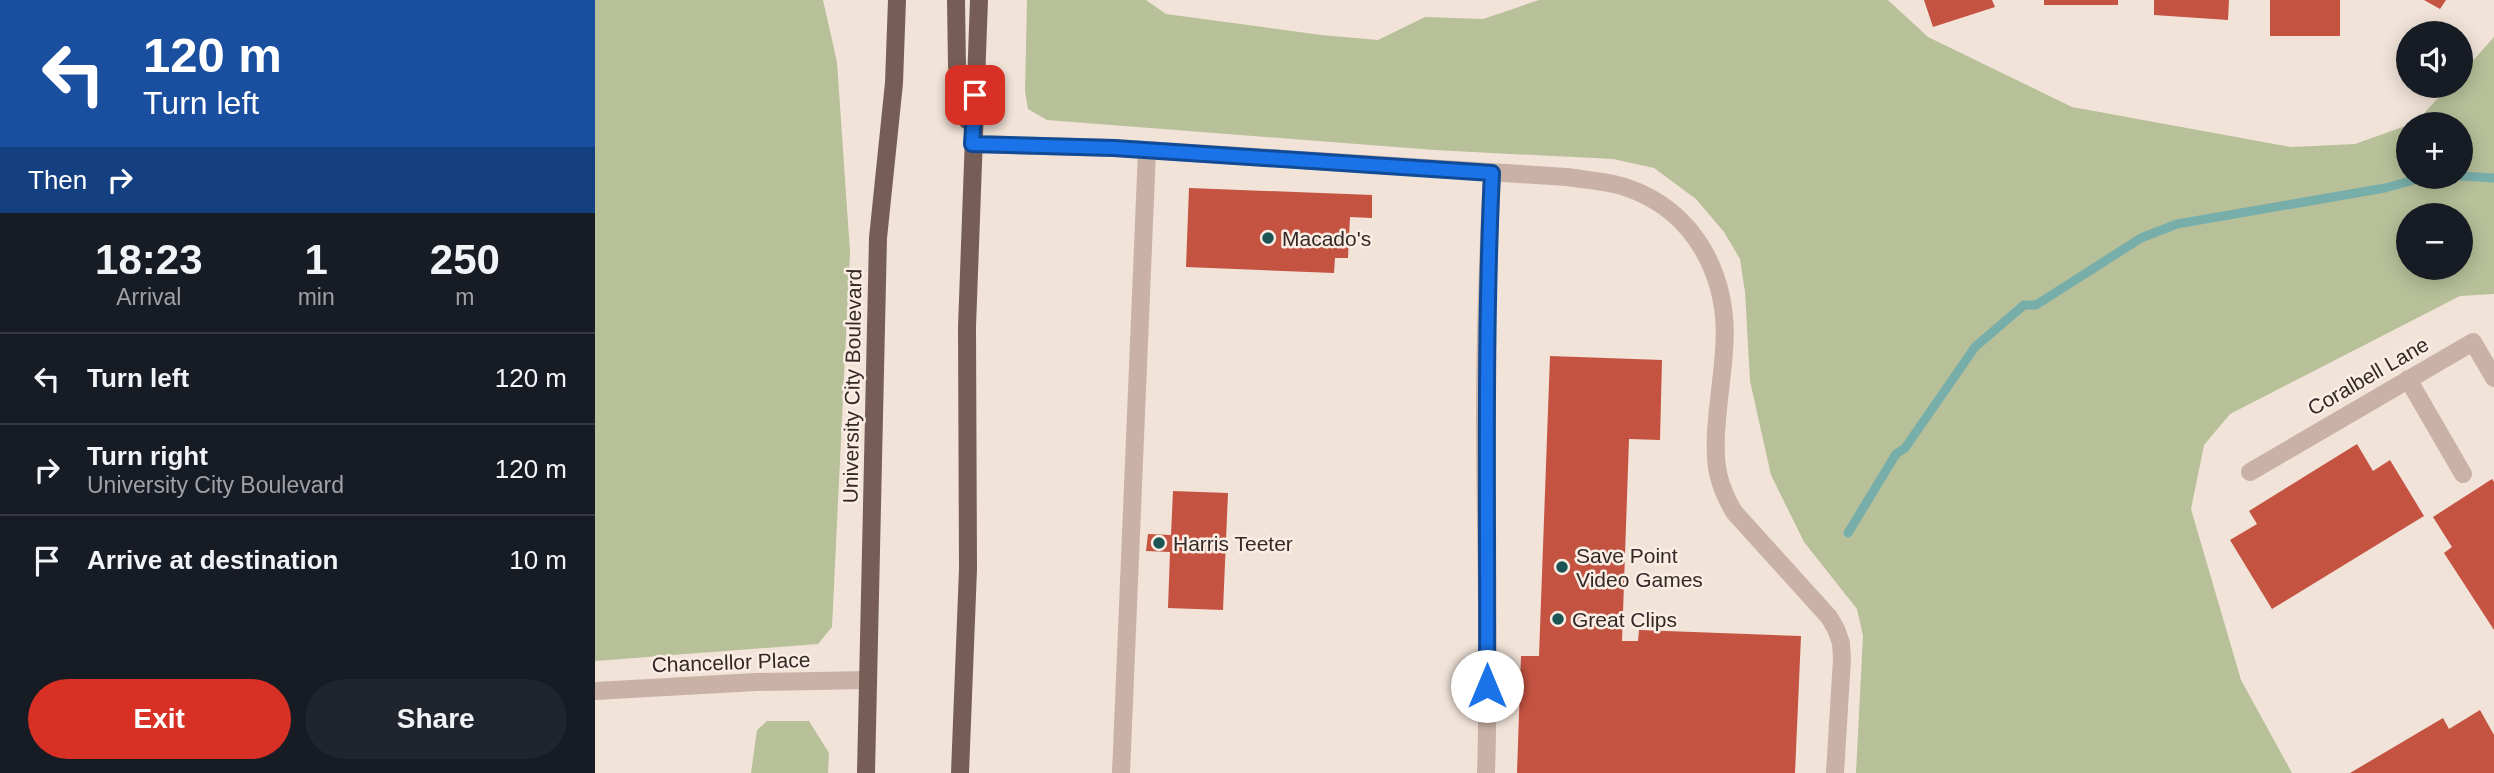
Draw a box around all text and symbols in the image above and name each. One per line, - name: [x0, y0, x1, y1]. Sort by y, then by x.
- map controls: [2396, 21, 2473, 280]
- button: sound: [2396, 21, 2473, 98]
- icon: left: [28, 28, 119, 119]
- text: 120 m: [143, 28, 282, 82]
- pin: [945, 65, 1005, 125]
- icon: arrive: [956, 76, 994, 114]
- text: Turn left: [143, 85, 259, 121]
- button: +: [2396, 112, 2473, 189]
- icon: right: [101, 161, 139, 199]
- text: Then: [28, 165, 87, 195]
- button: −: [2396, 203, 2473, 280]
- place label: Macado's: [1282, 227, 1371, 250]
- marker: Macado's: [1260, 230, 1276, 246]
- text: 18:23: [95, 236, 203, 283]
- text: 1: [304, 236, 328, 283]
- text: 250: [430, 236, 500, 283]
- street label: University City Boulevard: [838, 269, 866, 503]
- text: Arrival: [116, 284, 181, 310]
- text: min: [298, 284, 335, 310]
- text: m: [455, 284, 474, 310]
- street label: Coralbell Lane: [2304, 332, 2432, 420]
- icon: left: [28, 360, 66, 398]
- text: Turn left: [87, 363, 189, 393]
- text: 120 m: [495, 363, 567, 393]
- text: Turn right: [87, 441, 208, 471]
- icon: right: [28, 451, 66, 489]
- text: 120 m: [495, 454, 567, 484]
- text: University City Boulevard: [87, 472, 344, 498]
- place label: Harris Teeter: [1173, 532, 1293, 555]
- marker: Harris Teeter: [1151, 535, 1167, 551]
- icon: arrive: [28, 542, 66, 580]
- place label: Save Point Video Games: [1576, 544, 1703, 591]
- text: Arrive at destination: [87, 545, 338, 575]
- text: 10 m: [509, 545, 567, 575]
- marker: Save Point Video Games: [1554, 559, 1570, 575]
- place label: Great Clips: [1572, 608, 1677, 631]
- marker: Great Clips: [1550, 611, 1566, 627]
- street label: Chancellor Place: [651, 648, 811, 676]
- position arrow: [1450, 649, 1524, 723]
- button: Exit: [28, 679, 291, 759]
- button: Share: [305, 679, 567, 759]

